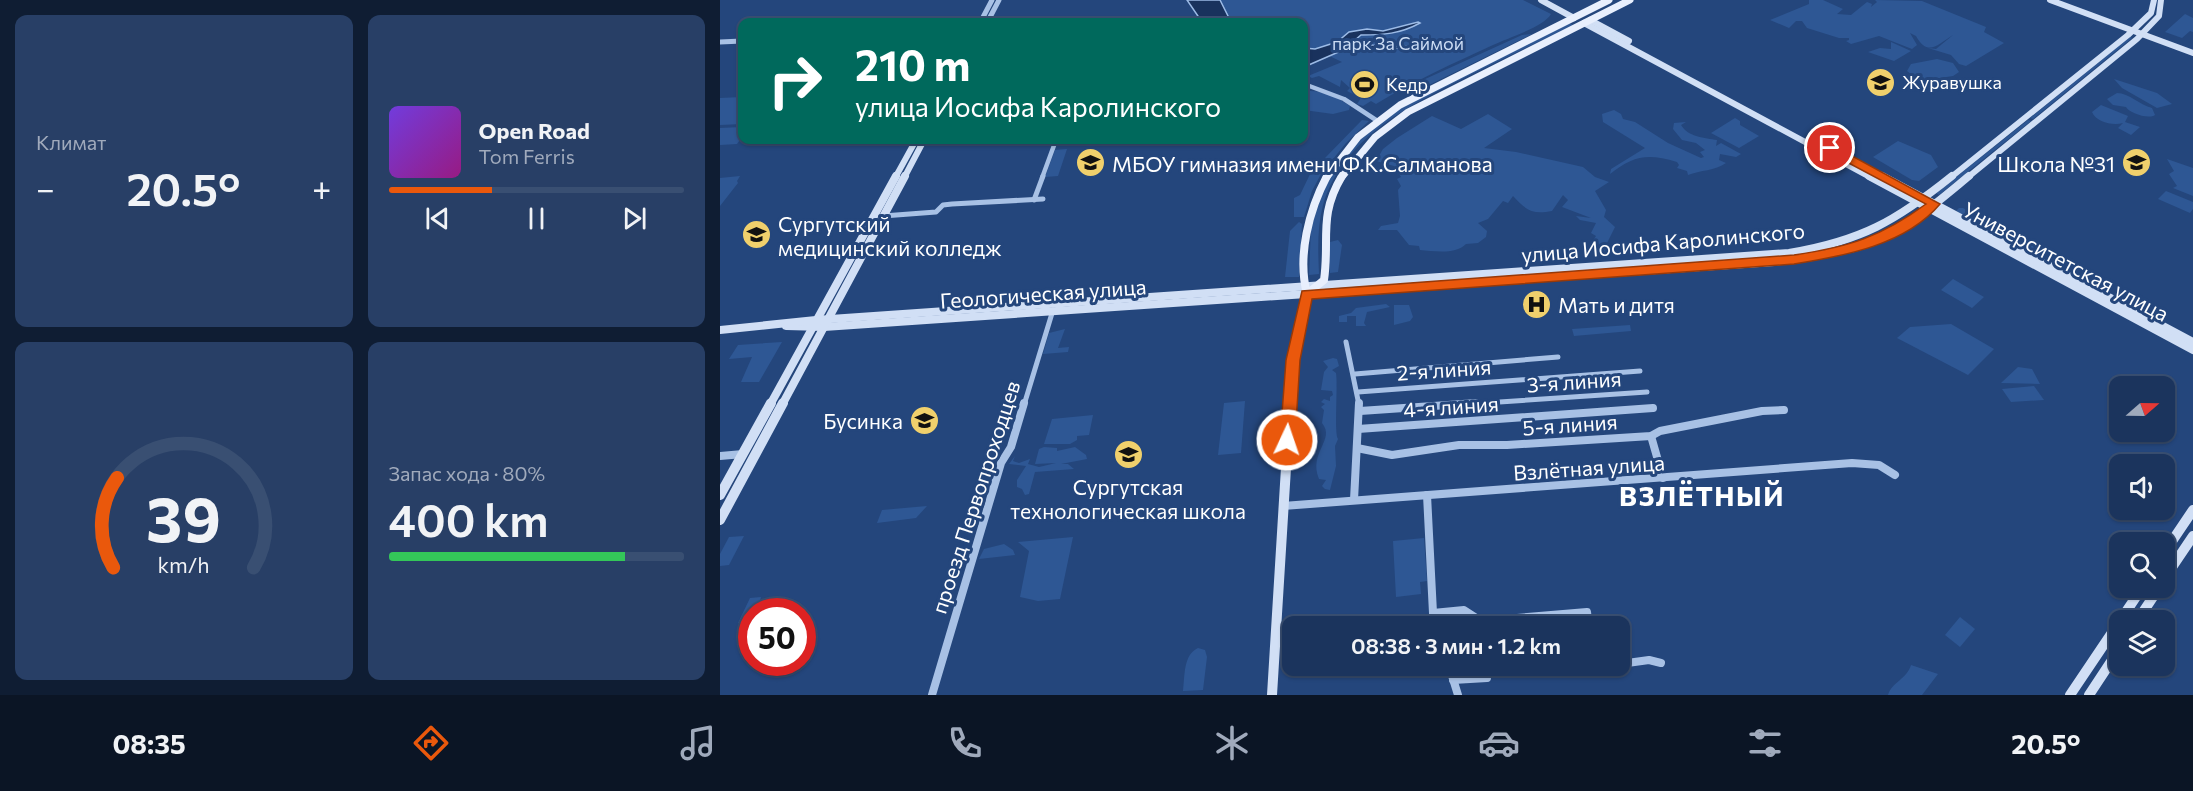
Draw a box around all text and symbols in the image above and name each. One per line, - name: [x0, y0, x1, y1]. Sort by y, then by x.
- park label: парк За Саймой: [1332, 32, 1464, 54]
- text: 210 m: [855, 38, 970, 90]
- icon: right: [756, 42, 834, 120]
- school or university icon: Журавушка: [1865, 66, 1897, 98]
- sports icon: Кедр: [1349, 68, 1381, 100]
- place label: Журавушка: [1902, 71, 2002, 93]
- place label: Кедр: [1386, 73, 1428, 95]
- text: улица Иосифа Каролинского: [855, 90, 1221, 123]
- text: Open Road: [479, 117, 590, 144]
- pin: [1804, 122, 1855, 173]
- text: Климат: [36, 130, 106, 154]
- icon: arrive: [1813, 131, 1846, 164]
- text: Tom Ferris: [479, 144, 575, 168]
- school or university icon: МБОУ гимназия имени Ф.К.Салманова: [1075, 147, 1107, 179]
- school or university icon: Школа №31: [2120, 147, 2152, 179]
- place label: МБОУ гимназия имени Ф.К.Салманова: [1112, 151, 1493, 176]
- place label: Школа №31: [1997, 151, 2115, 176]
- text: 20.5°: [126, 160, 240, 215]
- text: −: [36, 167, 55, 208]
- text: +: [312, 167, 331, 208]
- street label: Университетская улица: [1959, 196, 2173, 326]
- icon: previous: [421, 202, 454, 235]
- icon: pause: [520, 202, 553, 235]
- icon: next: [618, 202, 651, 235]
- place label: Сургутский медицинский колледж: [778, 211, 1002, 260]
- street label: улица Иосифа Каролинского: [1520, 217, 1806, 267]
- school or university icon: Сургутский медицинский колледж: [741, 219, 773, 251]
- street label: Геологическая улица: [939, 273, 1147, 313]
- hospital icon: Мать и дитя: [1521, 288, 1553, 320]
- place label: Мать и дитя: [1558, 292, 1675, 317]
- street label: 2-я линия: [1396, 353, 1492, 385]
- street label: 3-я линия: [1526, 365, 1622, 397]
- north arrow: [2109, 376, 2175, 442]
- map controls: [2109, 376, 2175, 676]
- street label: проезд Первопроходцев: [926, 378, 1024, 616]
- street label: 4-я линия: [1402, 390, 1500, 422]
- school or university icon: Бусинка: [908, 404, 940, 436]
- place label: Бусинка: [823, 408, 903, 433]
- position arrow: [1255, 408, 1319, 472]
- street label: 5-я линия: [1522, 408, 1618, 440]
- school or university icon: Сургутская технологическая школа: [1112, 439, 1144, 471]
- street label: Взлётная улица: [1512, 449, 1666, 485]
- button: sound: [2109, 454, 2175, 520]
- text: Запас хода · 80%: [389, 461, 545, 485]
- place label: Сургутская технологическая школа: [1010, 474, 1246, 523]
- text: 39: [146, 479, 221, 555]
- district label: ВЗЛЁТНЫЙ: [1619, 479, 1785, 512]
- text: 400 km: [389, 491, 549, 546]
- button: search: [2109, 532, 2175, 598]
- text: km/h: [158, 551, 210, 577]
- speed limit sign: 50: [738, 598, 816, 676]
- button: layers: [2109, 610, 2175, 676]
- text: 08:38 · 3 мин · 1.2 km: [1351, 632, 1561, 659]
- icon: directions: [410, 722, 452, 764]
- icon: music: [677, 722, 719, 764]
- icon: phone: [944, 722, 986, 764]
- icon: climate: [1211, 722, 1253, 764]
- icon: car: [1478, 722, 1520, 764]
- icon: filters: [1744, 722, 1786, 764]
- text: 08:35: [112, 727, 186, 760]
- text: 20.5°: [2011, 727, 2081, 760]

